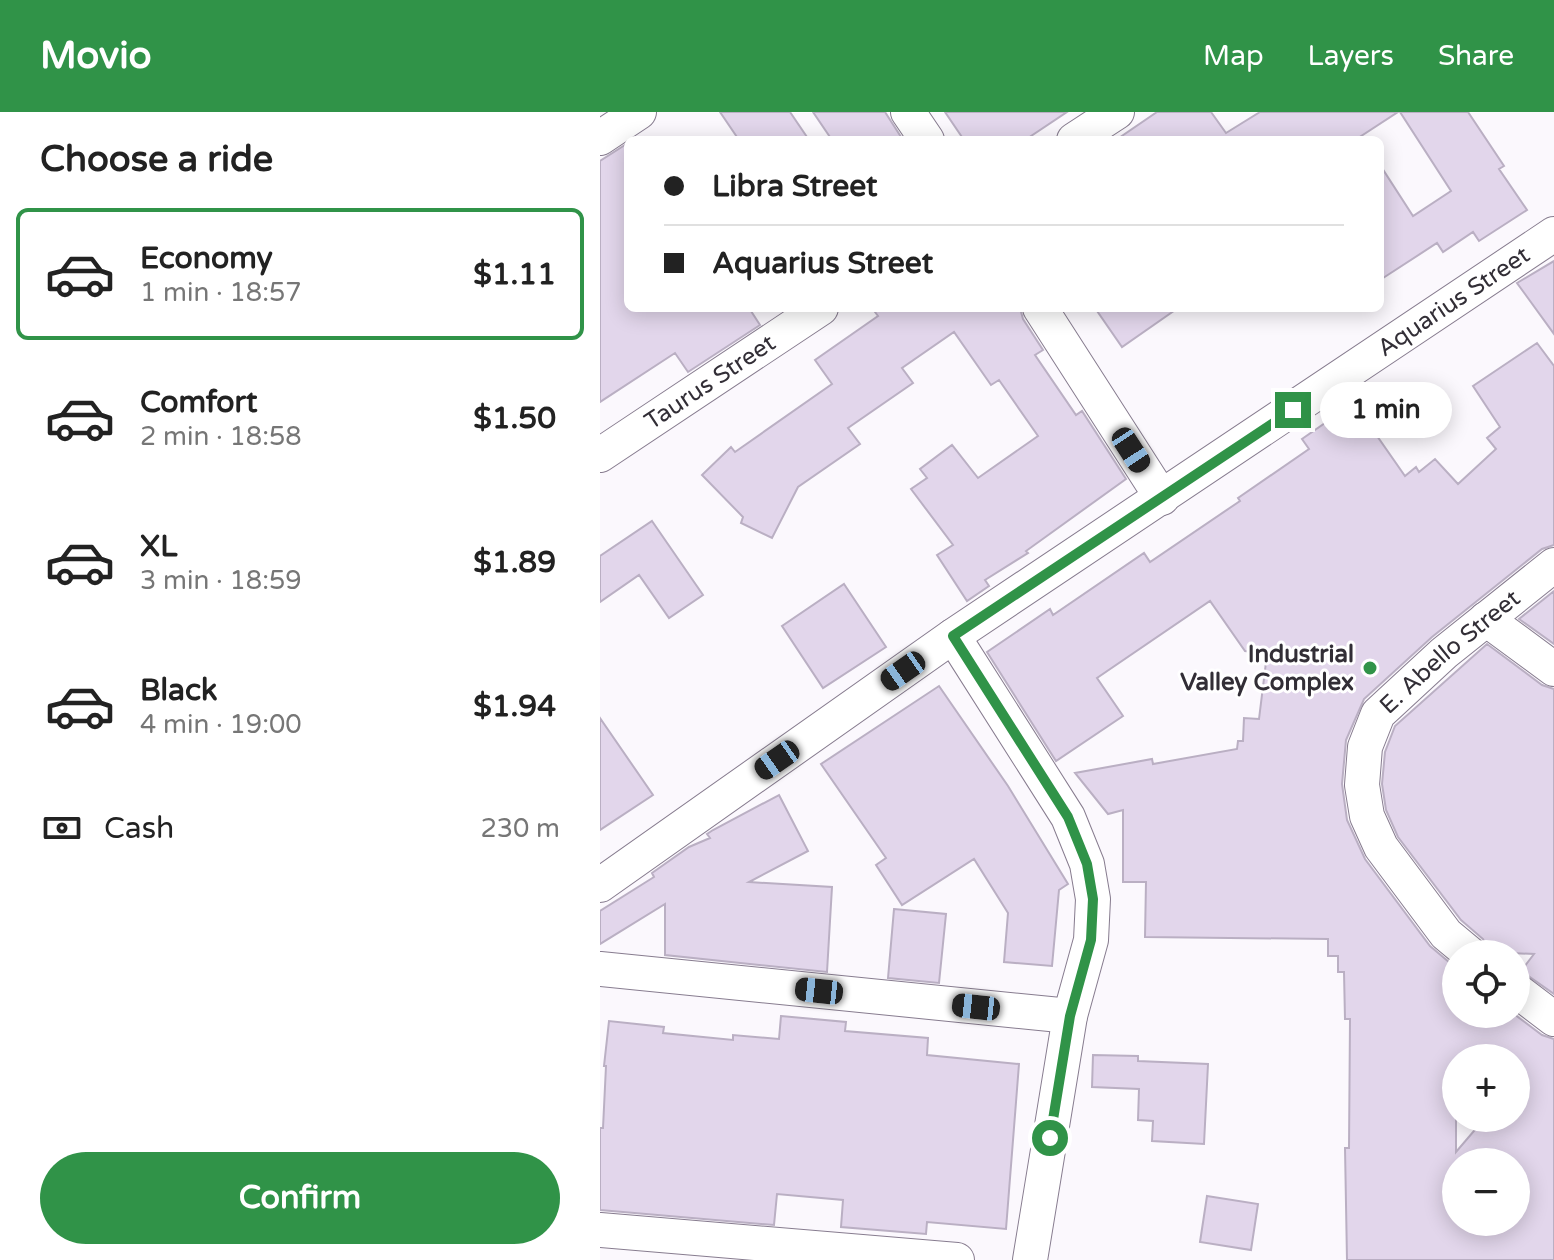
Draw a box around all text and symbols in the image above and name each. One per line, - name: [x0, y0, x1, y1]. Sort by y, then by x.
- text: Movio: [40, 33, 152, 79]
- text: Map: [1203, 39, 1264, 73]
- text: Layers: [1308, 39, 1394, 73]
- text: Share: [1438, 39, 1514, 73]
- text: Choose a ride: [40, 138, 273, 181]
- text: Libra Street: [712, 168, 878, 205]
- icon: car: [44, 238, 116, 310]
- text: Economy: [140, 240, 273, 277]
- street label: Aquarius Street: [1372, 240, 1535, 363]
- text: Aquarius Street: [712, 245, 933, 282]
- text: $1.11: [473, 256, 556, 293]
- text: 1 min · 18:57: [140, 277, 302, 308]
- street label: Taurus Street: [639, 328, 781, 436]
- icon: car: [44, 382, 116, 454]
- callout: 1 min: [1321, 382, 1453, 438]
- text: Comfort: [140, 384, 258, 421]
- route end: [1275, 392, 1311, 428]
- text: 1 min: [1351, 394, 1421, 425]
- text: $1.50: [473, 400, 556, 437]
- text: 2 min · 18:58: [140, 421, 302, 452]
- car: [1108, 423, 1154, 477]
- icon: car: [44, 526, 116, 598]
- text: XL: [140, 528, 177, 565]
- text: $1.89: [473, 544, 556, 581]
- text: 3 min · 18:59: [140, 565, 302, 596]
- street label: E. Abello Street: [1374, 584, 1526, 720]
- place label: Industrial Valley Complex: [1180, 640, 1354, 697]
- car: [876, 647, 930, 695]
- marker: Industrial Valley Complex: [1361, 659, 1379, 677]
- icon: car: [44, 670, 116, 742]
- text: Black: [140, 672, 217, 709]
- text: $1.94: [473, 688, 556, 725]
- text: 4 min · 19:00: [140, 709, 302, 740]
- car: [750, 736, 804, 784]
- icon: cash: [40, 806, 84, 850]
- text: Cash: [104, 810, 174, 847]
- text: 230 m: [480, 813, 560, 844]
- map controls: [1442, 940, 1530, 1236]
- button: locate: [1442, 940, 1530, 1028]
- car: [794, 977, 844, 1005]
- car: [951, 993, 1001, 1021]
- button: +: [1442, 1044, 1530, 1132]
- route start: [1032, 1120, 1068, 1156]
- button: −: [1442, 1148, 1530, 1236]
- button: Confirm: [40, 1152, 560, 1244]

